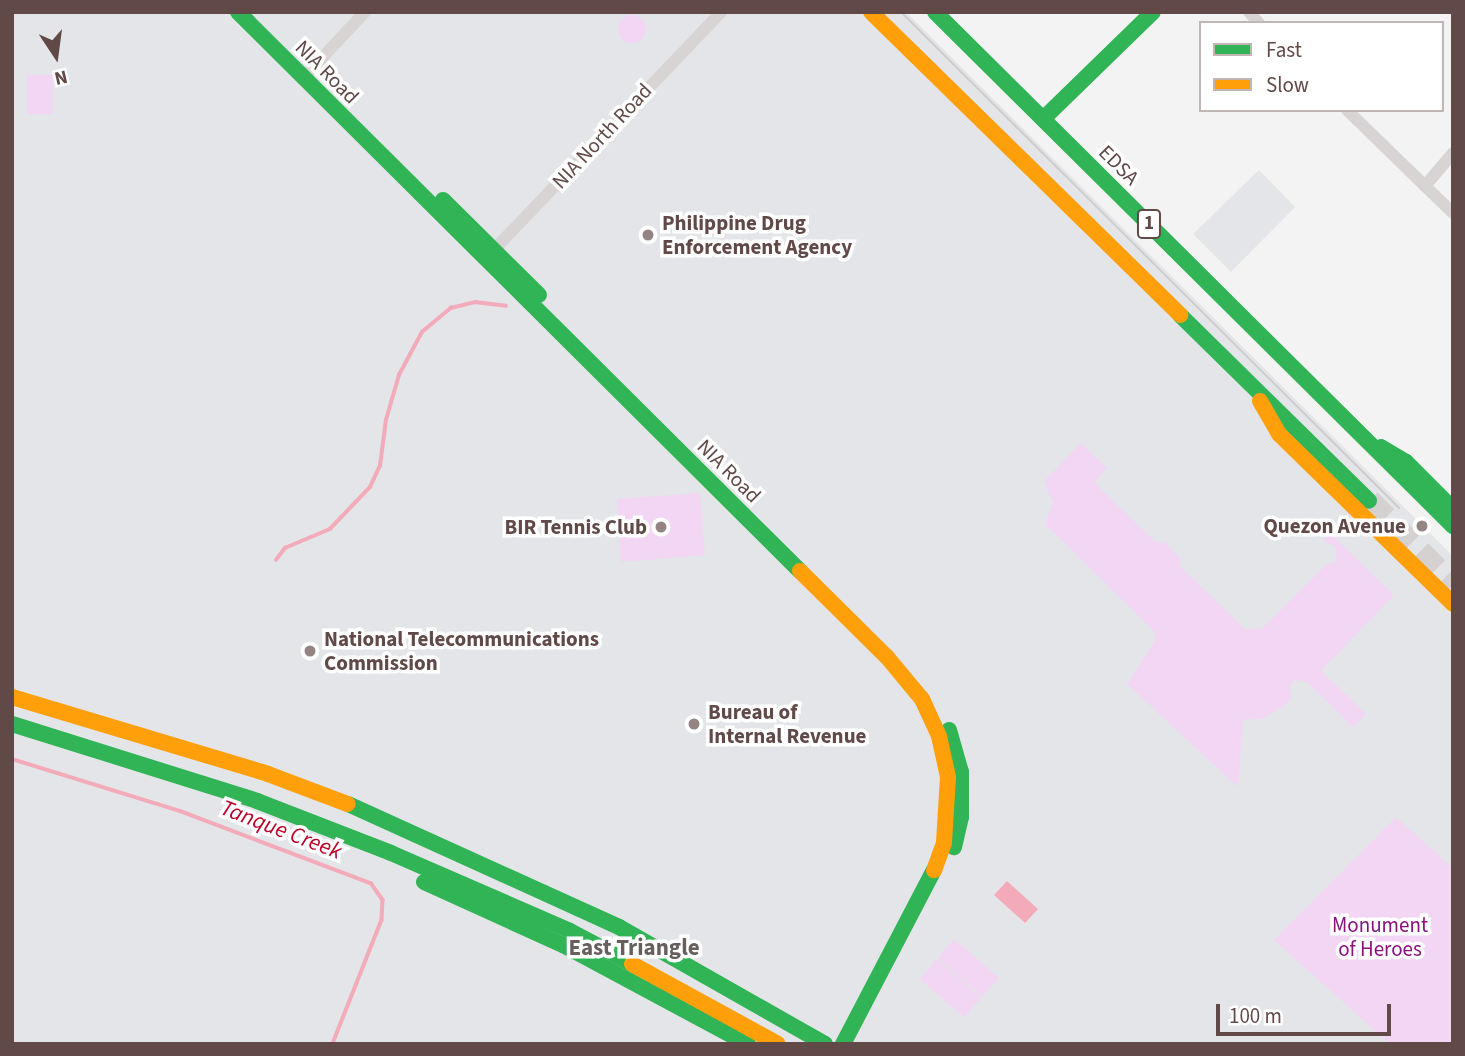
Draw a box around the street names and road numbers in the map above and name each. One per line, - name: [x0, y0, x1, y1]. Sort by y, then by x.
- street label: NIA Road: [290, 35, 364, 109]
- street label: NIA North Road: [547, 78, 657, 194]
- street label: EDSA: [1094, 140, 1144, 190]
- road number: 1: [1137, 208, 1161, 240]
- street label: NIA Road: [692, 434, 766, 508]

